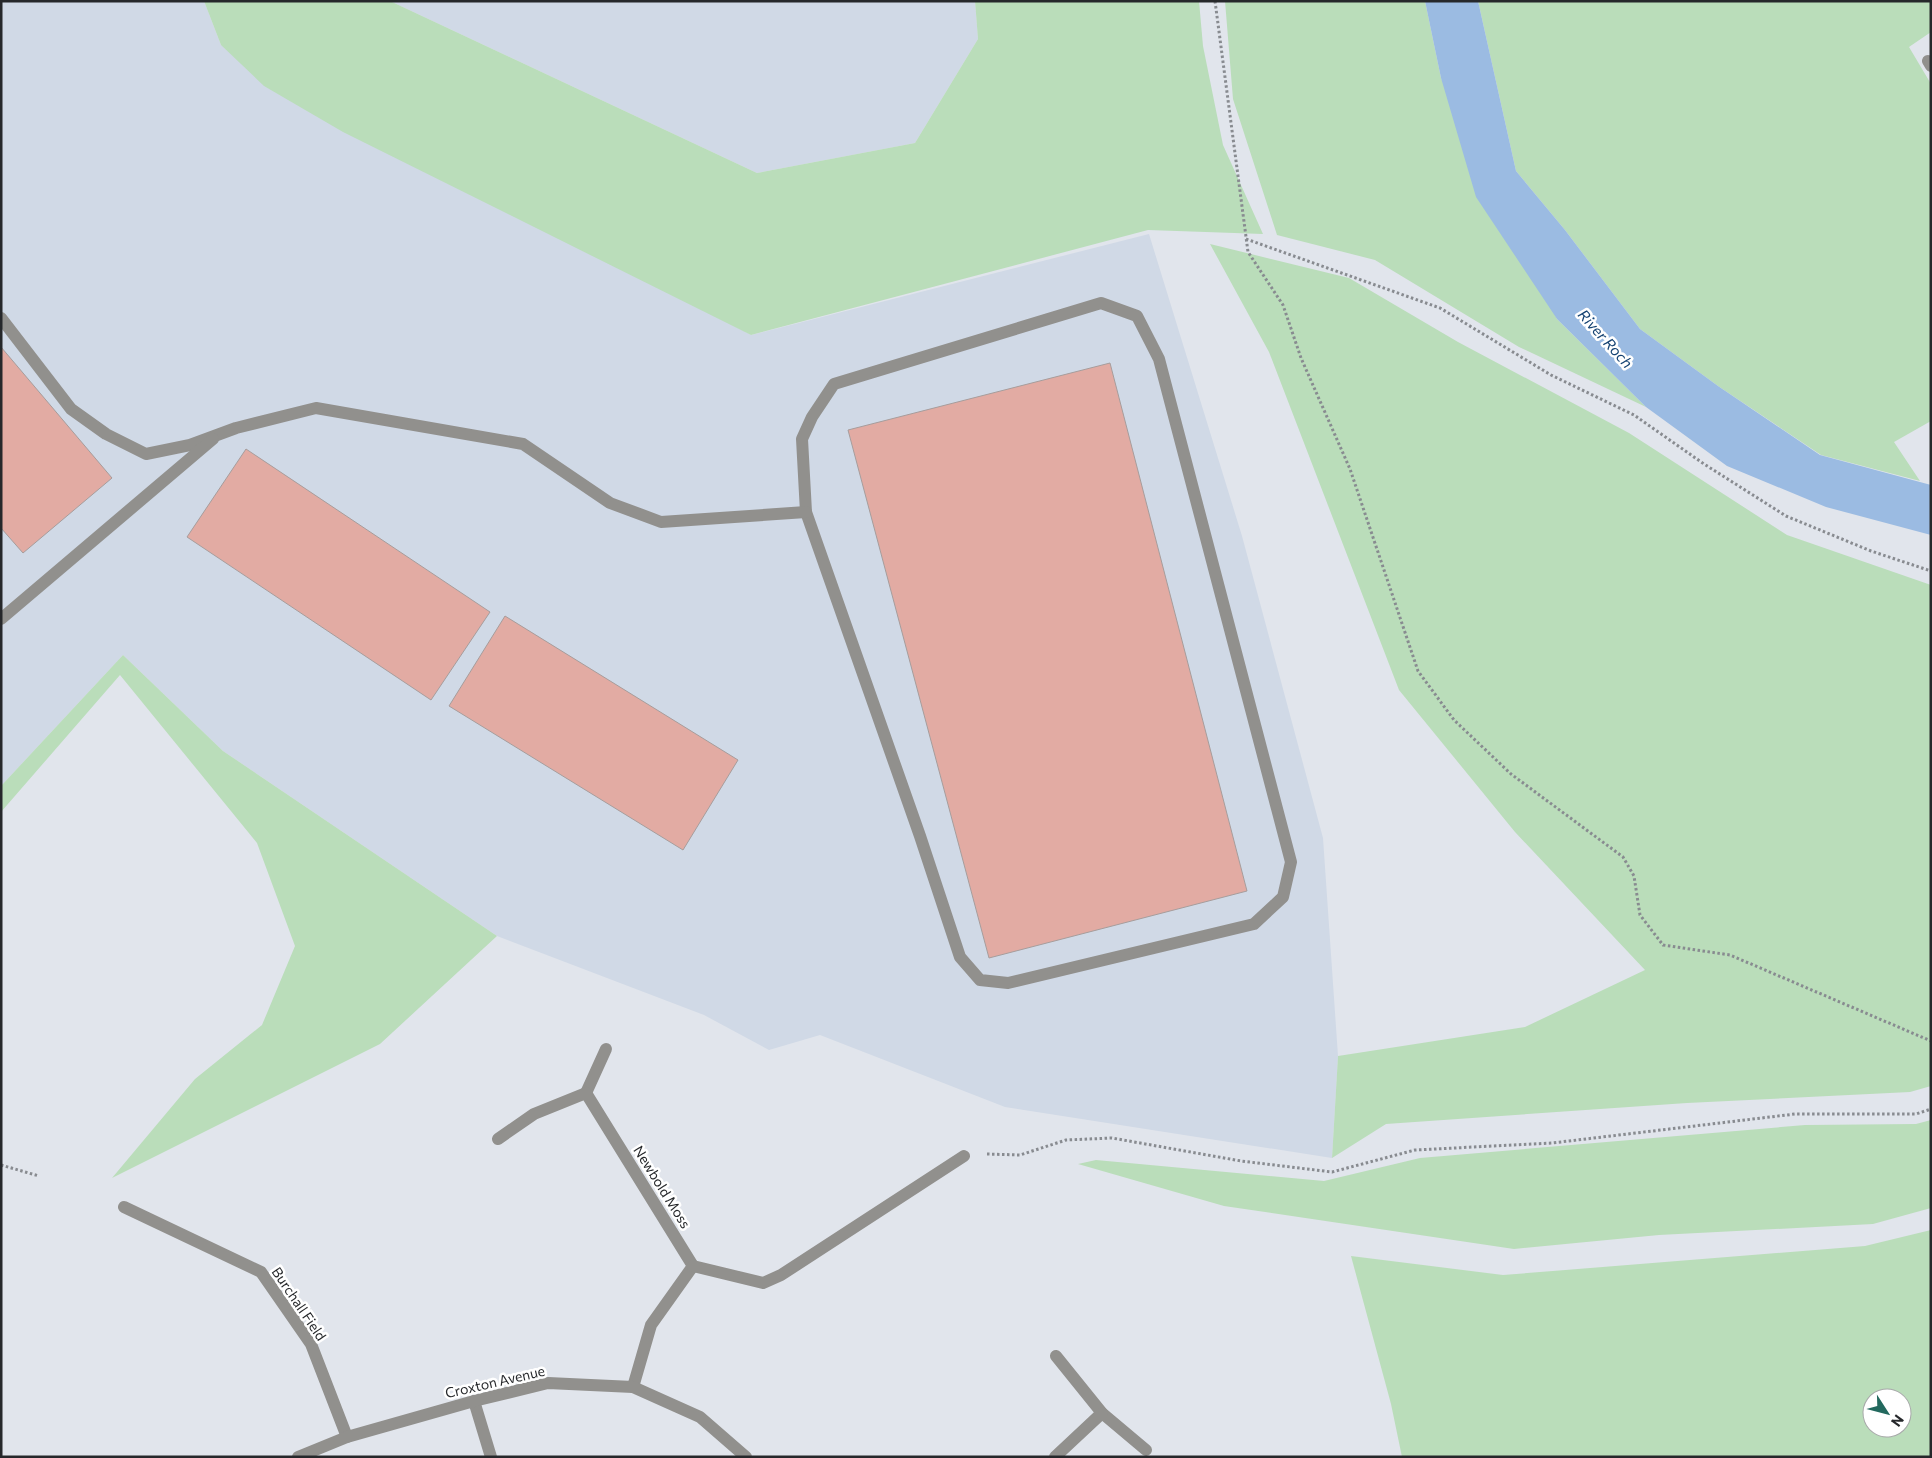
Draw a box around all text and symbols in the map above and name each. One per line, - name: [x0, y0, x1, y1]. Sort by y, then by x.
- water label: River Roch: [1575, 305, 1637, 371]
- street label: Newbold Moss: [630, 1142, 695, 1231]
- street label: Burchall Field: [269, 1264, 330, 1344]
- street label: Croxton Avenue: [443, 1362, 546, 1401]
- north arrow: [1862, 1388, 1912, 1438]
- text: N: [1888, 1412, 1908, 1430]

